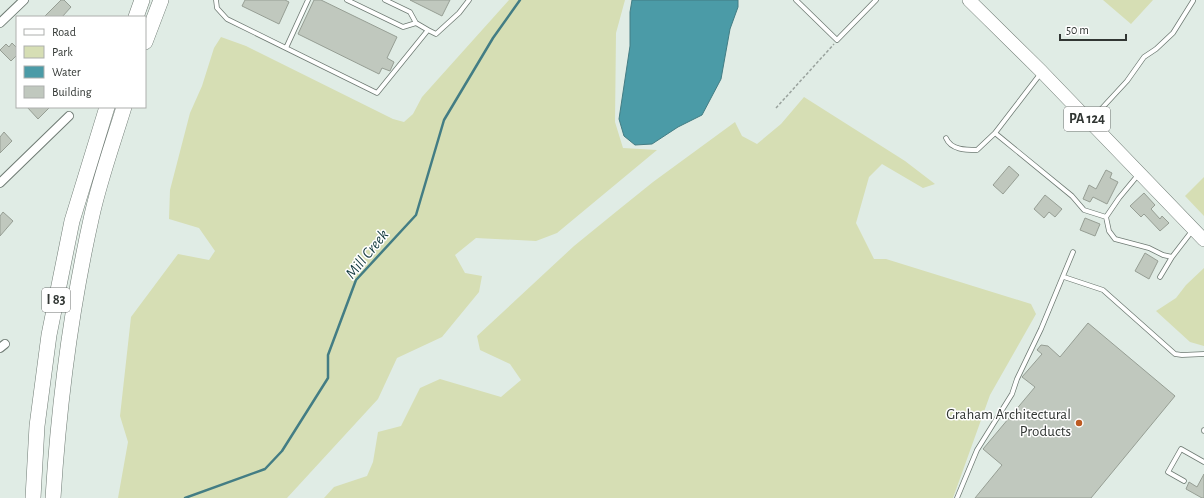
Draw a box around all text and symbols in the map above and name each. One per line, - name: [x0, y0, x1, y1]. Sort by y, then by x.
- legend: [16, 16, 146, 108]
- scale bar: [1060, 16, 1126, 42]
- text: 50 m: [1066, 24, 1089, 36]
- text: Road: [52, 26, 76, 38]
- text: Park: [52, 46, 73, 58]
- text: Water: [52, 66, 81, 78]
- text: Building: [52, 86, 92, 98]
- road number: PA 124: [1064, 107, 1110, 131]
- water label: Mill Creek: [342, 226, 392, 282]
- road number: I 83: [42, 288, 70, 312]
- place label: Graham Architectural Products: [946, 407, 1071, 439]
- marker: Graham Architectural Products: [1074, 418, 1084, 428]

